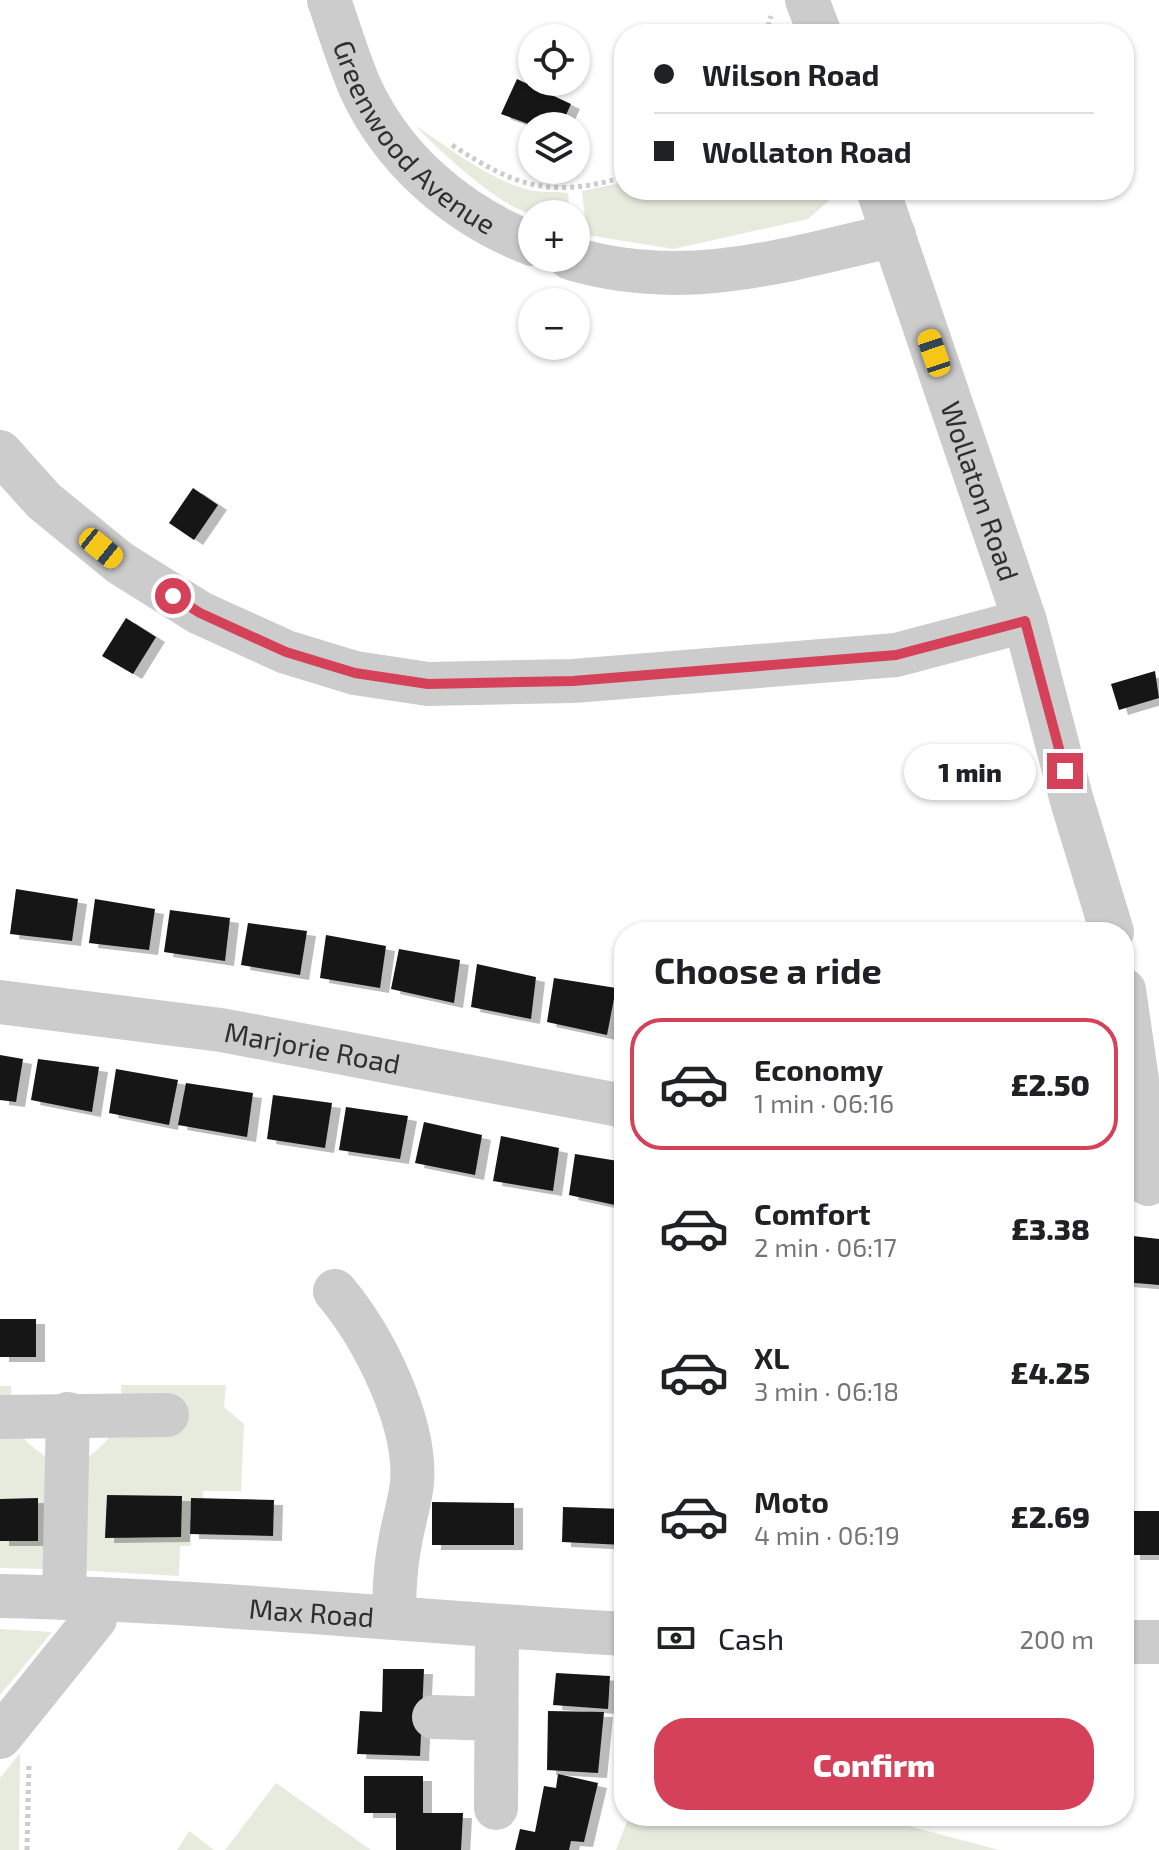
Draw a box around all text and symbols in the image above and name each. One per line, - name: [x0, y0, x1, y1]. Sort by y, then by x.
- map controls: [518, 24, 590, 360]
- button: locate: [518, 24, 590, 96]
- street label: Greenwood Avenue: [327, 36, 502, 241]
- text: Wilson Road: [702, 56, 880, 92]
- button: layers: [518, 112, 590, 184]
- text: Wollaton Road: [702, 133, 912, 169]
- button: +: [518, 200, 590, 272]
- button: −: [518, 288, 590, 360]
- car: [915, 326, 953, 380]
- street label: Wollaton Road: [934, 397, 1027, 585]
- car: [75, 524, 127, 572]
- route start: [155, 578, 191, 614]
- callout: 1 min: [905, 743, 1037, 799]
- route end: [1047, 753, 1083, 789]
- text: 1 min: [938, 756, 1002, 787]
- text: Choose a ride: [654, 948, 882, 991]
- street label: Marjorie Road: [222, 1014, 403, 1080]
- icon: car: [658, 1048, 730, 1120]
- text: Economy: [754, 1051, 883, 1087]
- text: £2.50: [1011, 1066, 1090, 1102]
- text: 1 min · 06:16: [754, 1087, 894, 1118]
- icon: car: [658, 1192, 730, 1264]
- text: Comfort: [754, 1195, 871, 1231]
- text: £3.38: [1011, 1210, 1090, 1246]
- text: 2 min · 06:17: [754, 1231, 897, 1262]
- icon: car: [658, 1336, 730, 1408]
- text: XL: [754, 1339, 789, 1375]
- text: £4.25: [1011, 1354, 1090, 1390]
- text: 3 min · 06:18: [754, 1375, 899, 1406]
- icon: car: [658, 1480, 730, 1552]
- text: Moto: [754, 1483, 829, 1519]
- text: £2.69: [1011, 1498, 1090, 1534]
- text: 4 min · 06:19: [754, 1519, 900, 1550]
- street label: Max Road: [248, 1591, 375, 1634]
- icon: cash: [654, 1616, 698, 1660]
- text: Cash: [718, 1620, 784, 1656]
- text: 200 m: [1019, 1623, 1094, 1654]
- button: Confirm: [654, 1718, 1094, 1810]

